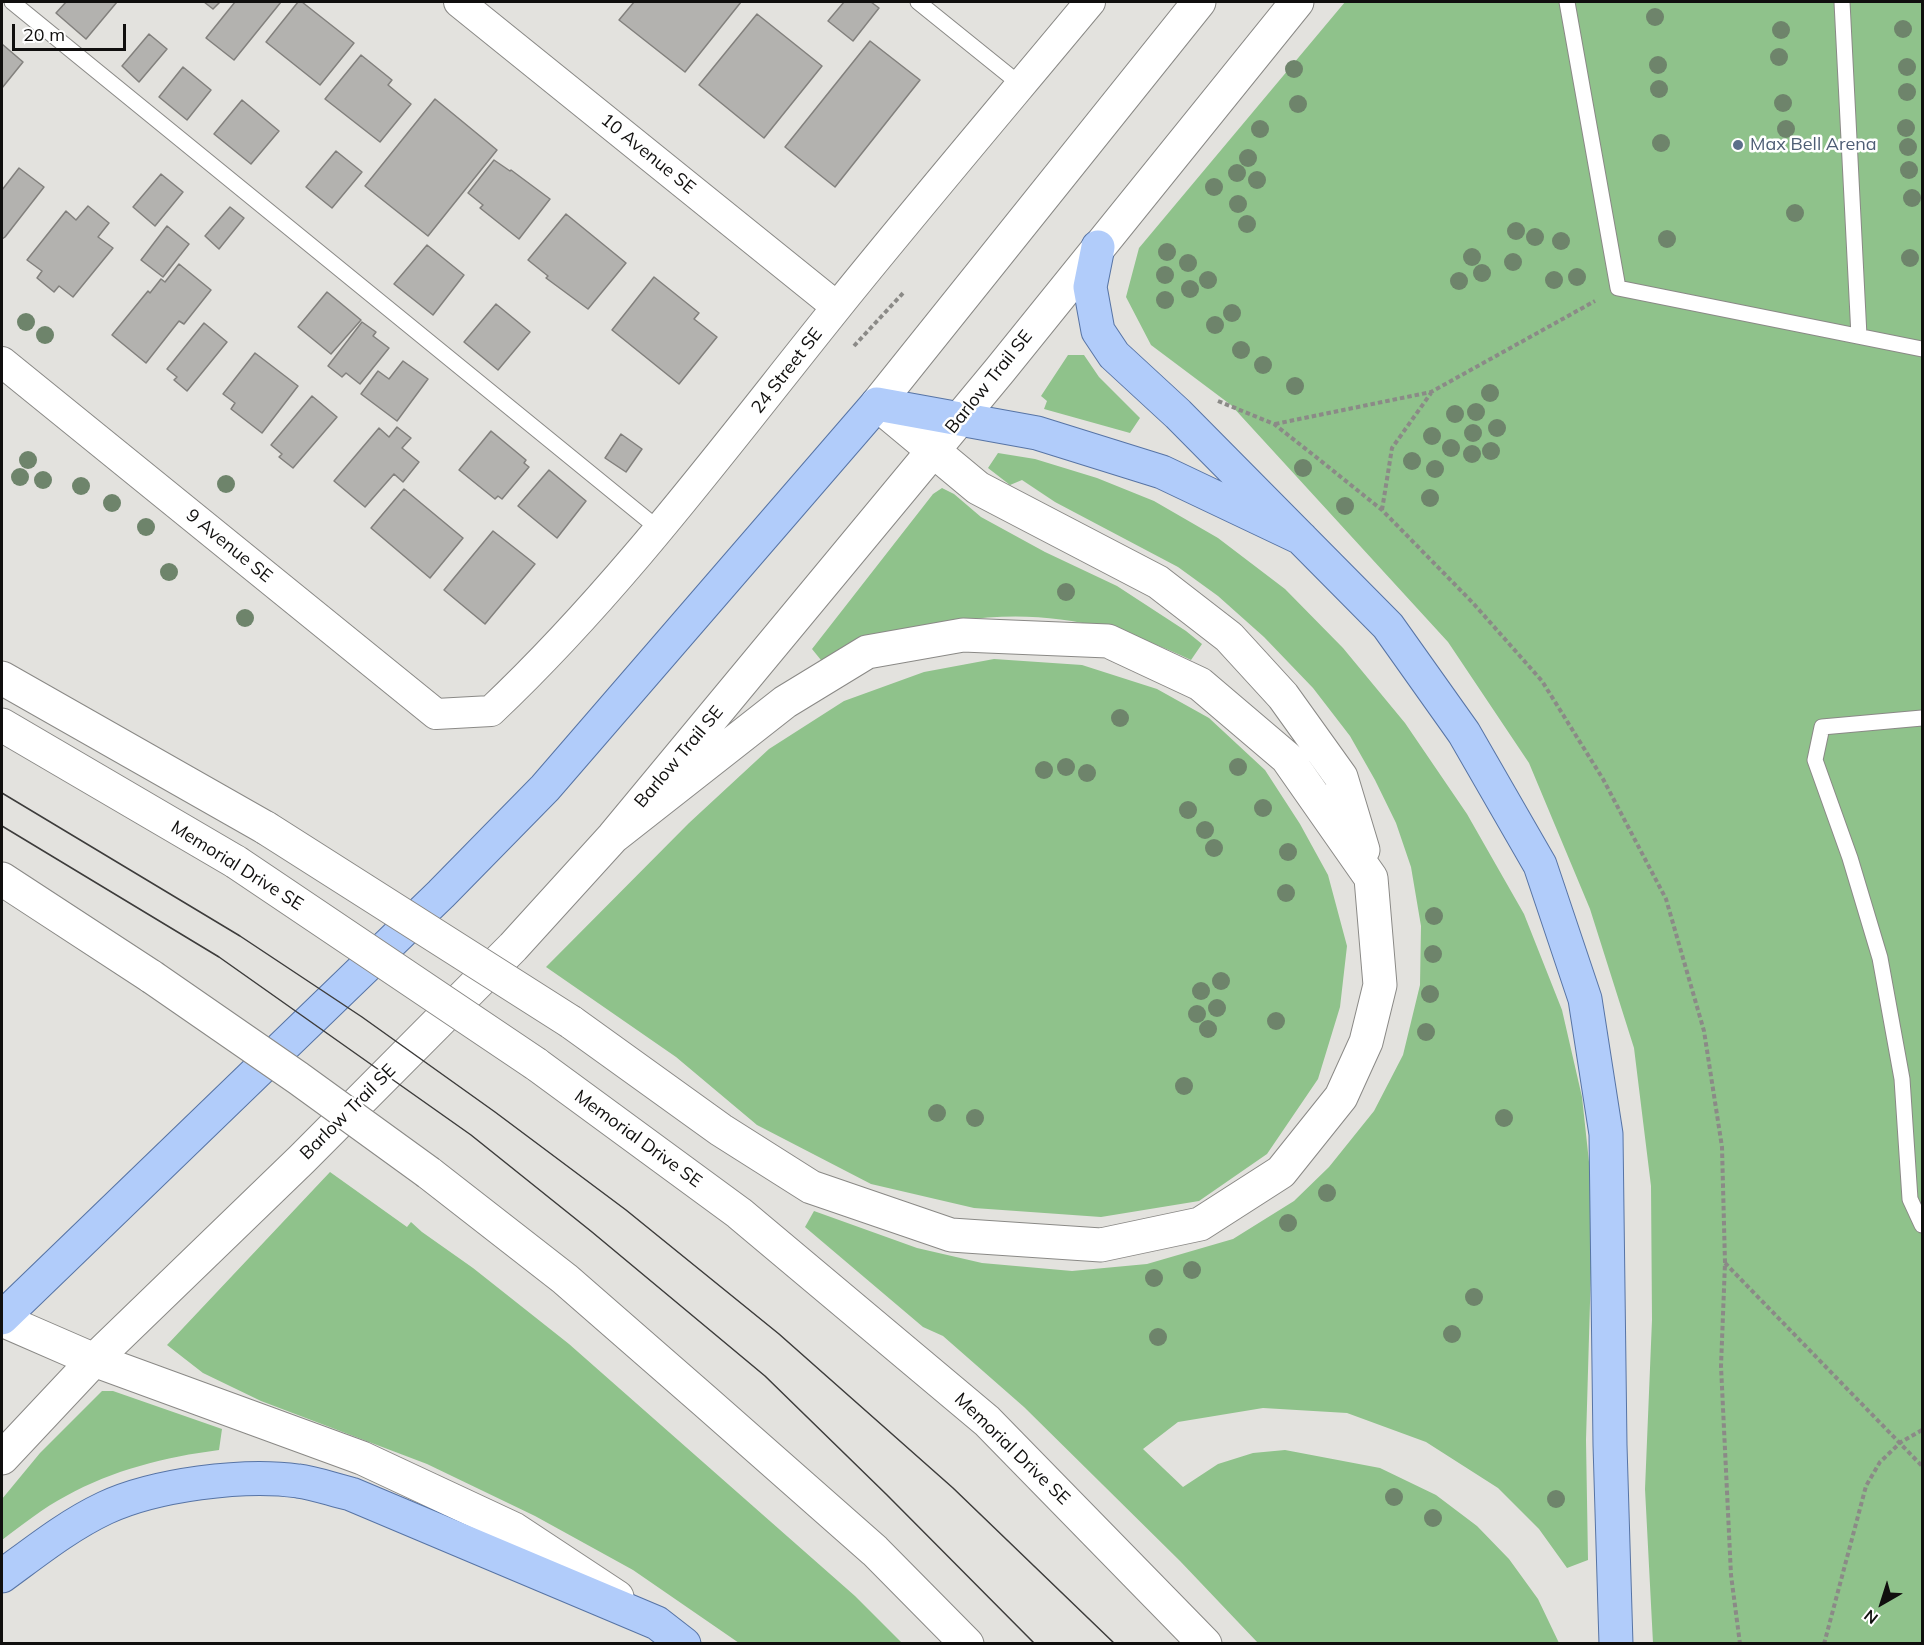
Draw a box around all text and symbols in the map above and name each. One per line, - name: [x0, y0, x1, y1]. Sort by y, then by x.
- scale bar: [15, 12, 129, 50]
- text: 20 m: [23, 23, 65, 46]
- street label: 10 Avenue SE: [596, 109, 700, 199]
- place label: Max Bell Arena: [1750, 134, 1877, 156]
- marker: Max Bell Arena: [1731, 138, 1745, 152]
- street label: 24 Street SE: [747, 324, 827, 418]
- street label: Barlow Trail SE: [941, 326, 1037, 438]
- street label: 9 Avenue SE: [182, 505, 276, 587]
- street label: Barlow Trail SE: [630, 702, 728, 812]
- street label: Memorial Drive SE: [167, 817, 307, 915]
- street label: Barlow Trail SE: [296, 1060, 400, 1164]
- street label: Memorial Drive SE: [570, 1086, 706, 1192]
- street label: Memorial Drive SE: [950, 1388, 1074, 1510]
- north arrow: [1852, 1573, 1912, 1633]
- text: N: [1860, 1605, 1882, 1629]

